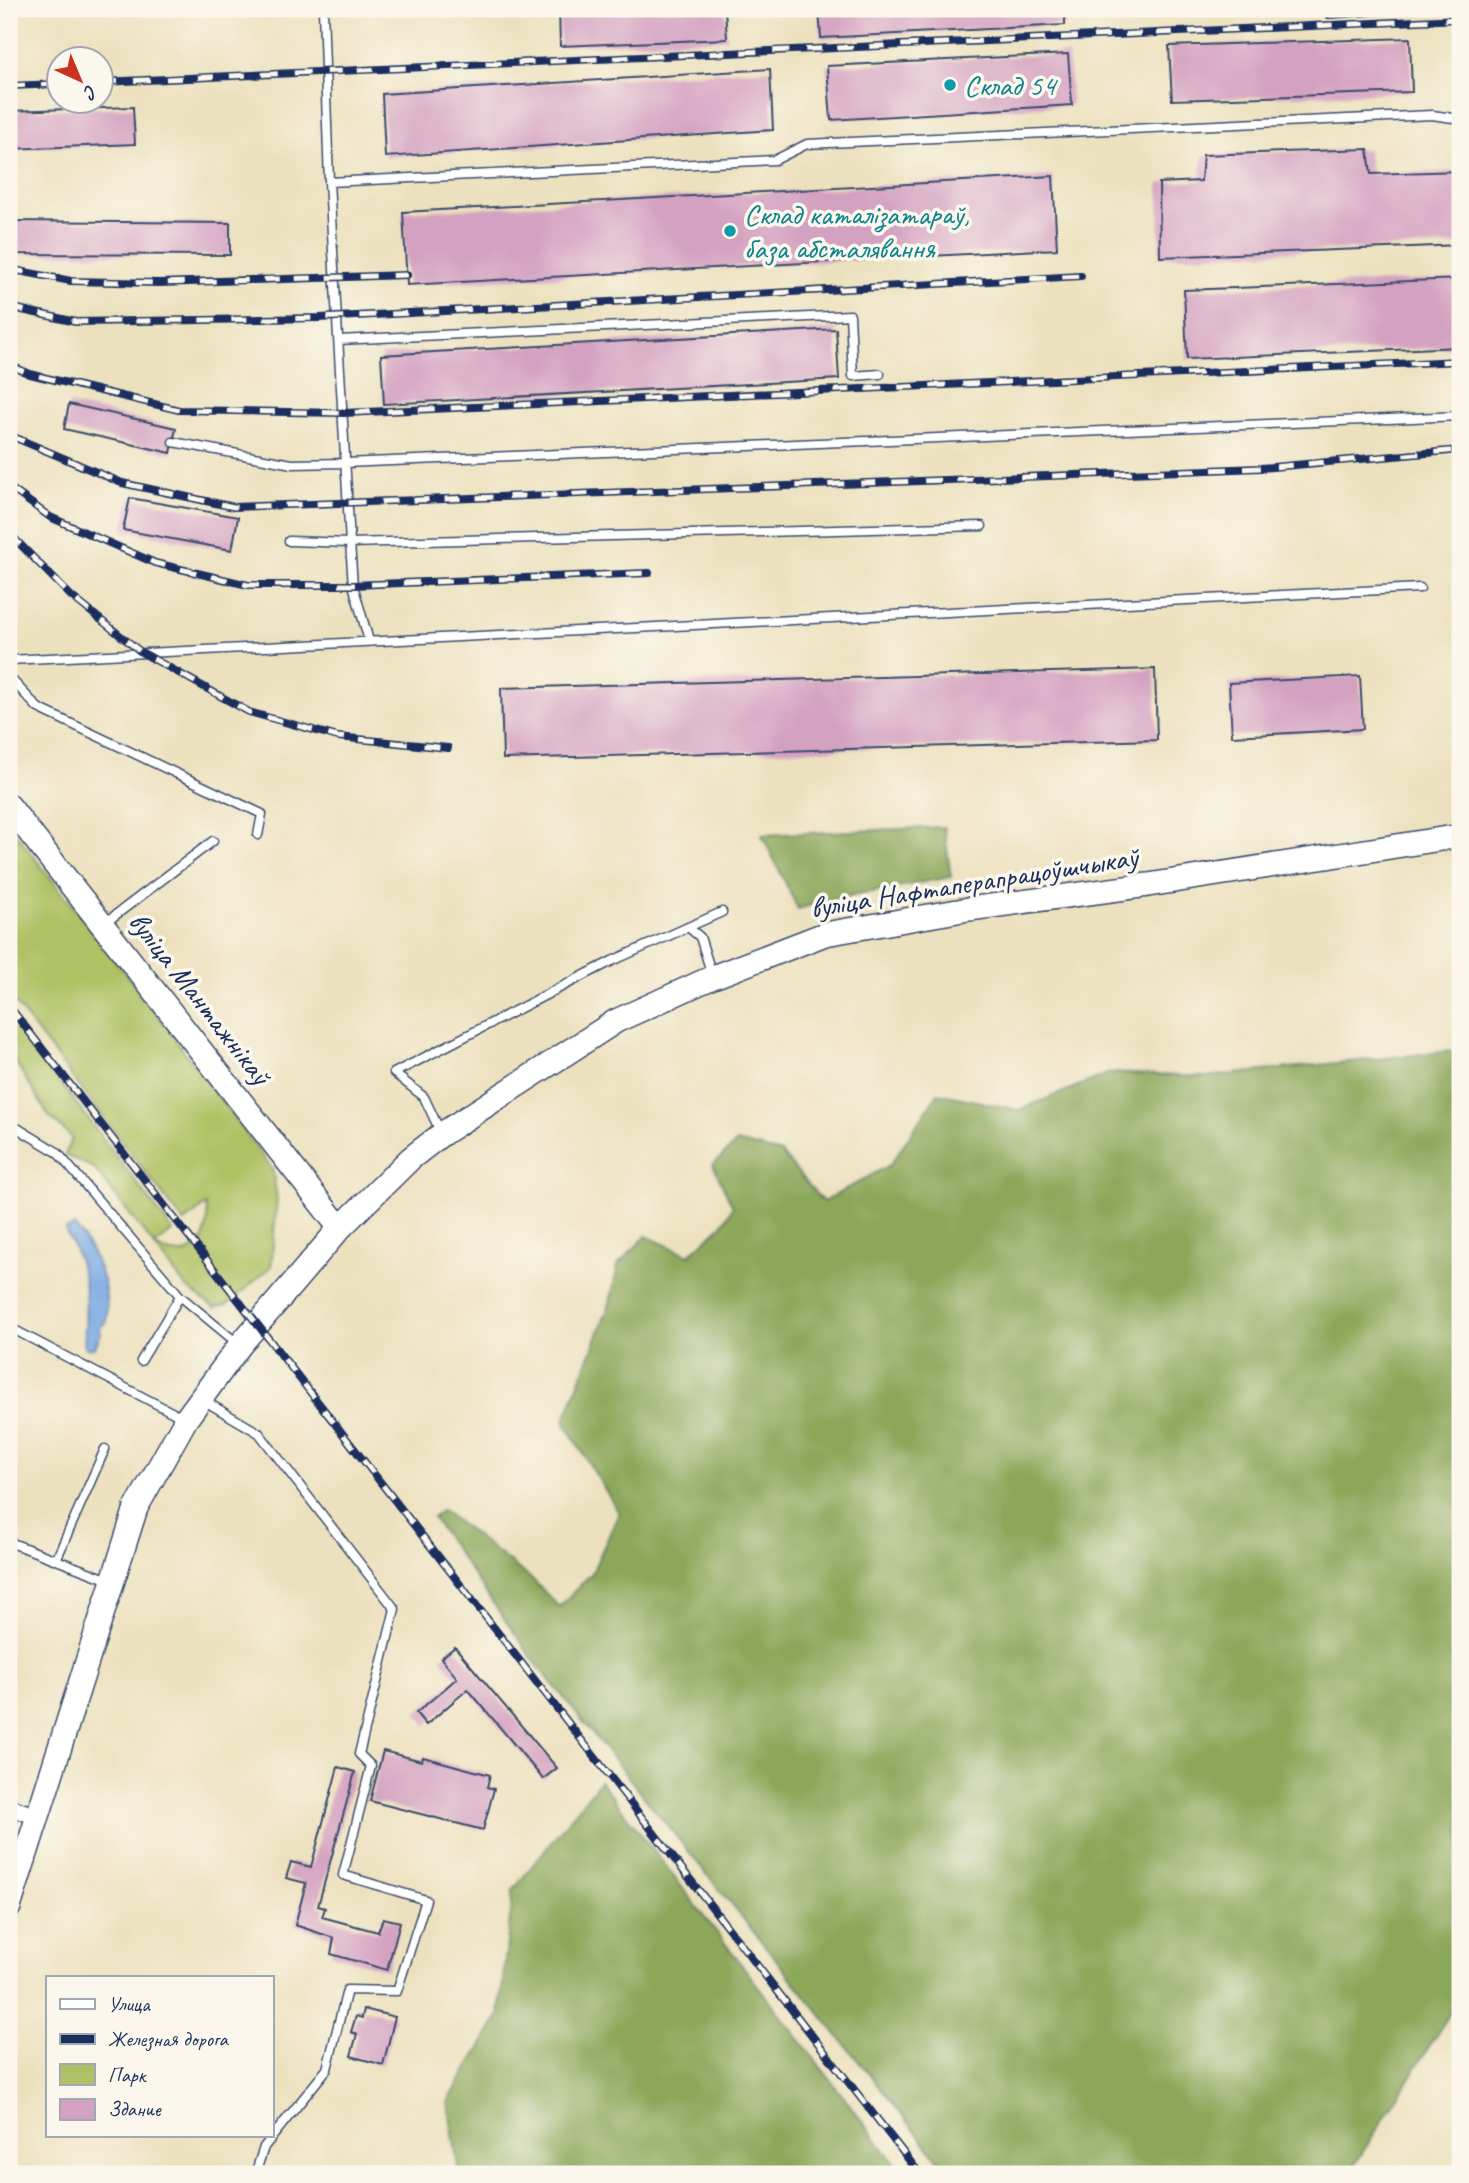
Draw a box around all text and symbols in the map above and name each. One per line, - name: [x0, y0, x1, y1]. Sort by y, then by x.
- north arrow: [46, 46, 116, 116]
- place label: Склад 54: [964, 66, 1058, 104]
- marker: Склад 54: [942, 77, 958, 93]
- text: С: [78, 80, 103, 105]
- place label: Склад каталізатараў, база абсталявання: [744, 195, 970, 267]
- marker: Склад каталізатараў, база абсталявання: [722, 223, 738, 239]
- street label: вуліца Нафтаперапрацоўшчыкаў: [807, 837, 1143, 927]
- street label: вуліца Мантажнікаў: [120, 904, 281, 1094]
- legend: [46, 1976, 273, 2138]
- text: Улица: [108, 1991, 151, 2017]
- text: Железная дорога: [108, 2026, 229, 2052]
- text: Парк: [108, 2062, 148, 2088]
- text: Здание: [108, 2096, 162, 2122]

